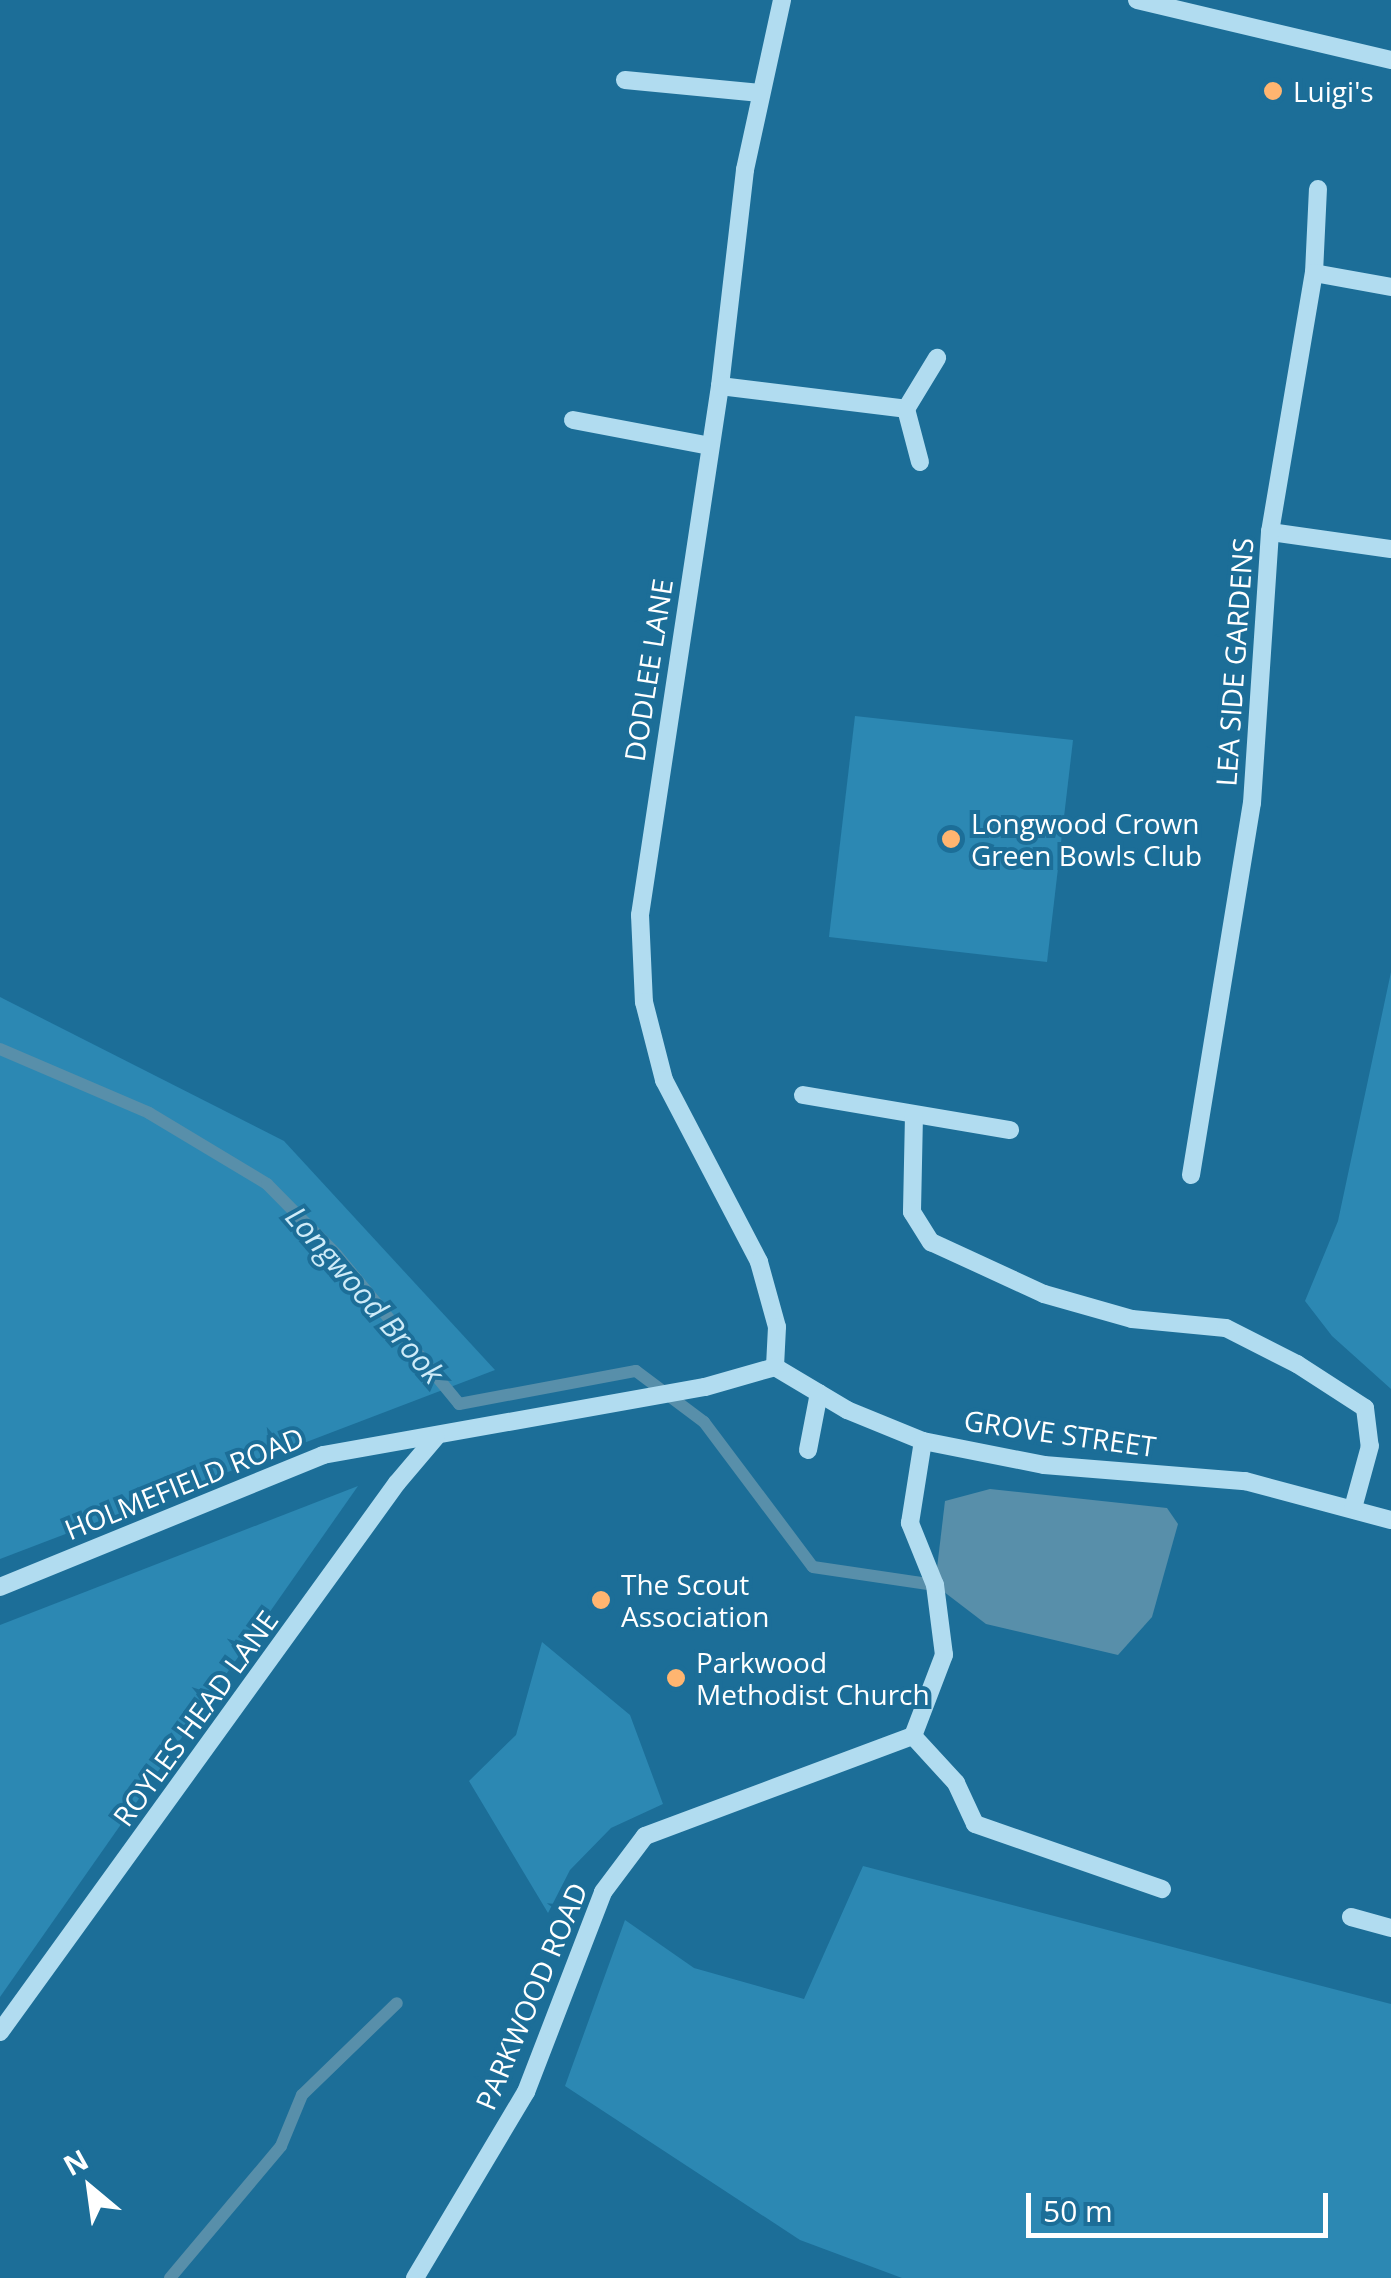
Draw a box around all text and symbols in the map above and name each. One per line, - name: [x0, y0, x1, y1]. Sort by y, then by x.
- place label: Luigi's: [1293, 74, 1374, 108]
- marker: Luigi's: [1262, 80, 1284, 102]
- street label: LEA SIDE GARDENS: [1209, 537, 1259, 787]
- street label: DODLEE LANE: [617, 576, 679, 764]
- place label: Longwood Crown Green Bowls Club: [971, 806, 1202, 872]
- marker: Longwood Crown Green Bowls Club: [940, 828, 962, 850]
- water label: Longwood Brook: [278, 1199, 452, 1391]
- street label: GROVE STREET: [962, 1403, 1158, 1463]
- street label: HOLMEFIELD ROAD: [60, 1420, 308, 1546]
- place label: The Scout Association: [621, 1567, 769, 1633]
- marker: The Scout Association: [590, 1589, 612, 1611]
- street label: ROYLES HEAD LANE: [106, 1604, 284, 1832]
- place label: Parkwood Methodist Church: [696, 1645, 930, 1711]
- marker: Parkwood Methodist Church: [665, 1667, 687, 1689]
- street label: PARKWOOD ROAD: [468, 1878, 594, 2114]
- north arrow: [40, 2138, 140, 2238]
- text: N: [56, 2140, 95, 2184]
- scale bar: [1031, 2173, 1334, 2235]
- text: 50 m: [1043, 2190, 1113, 2231]

